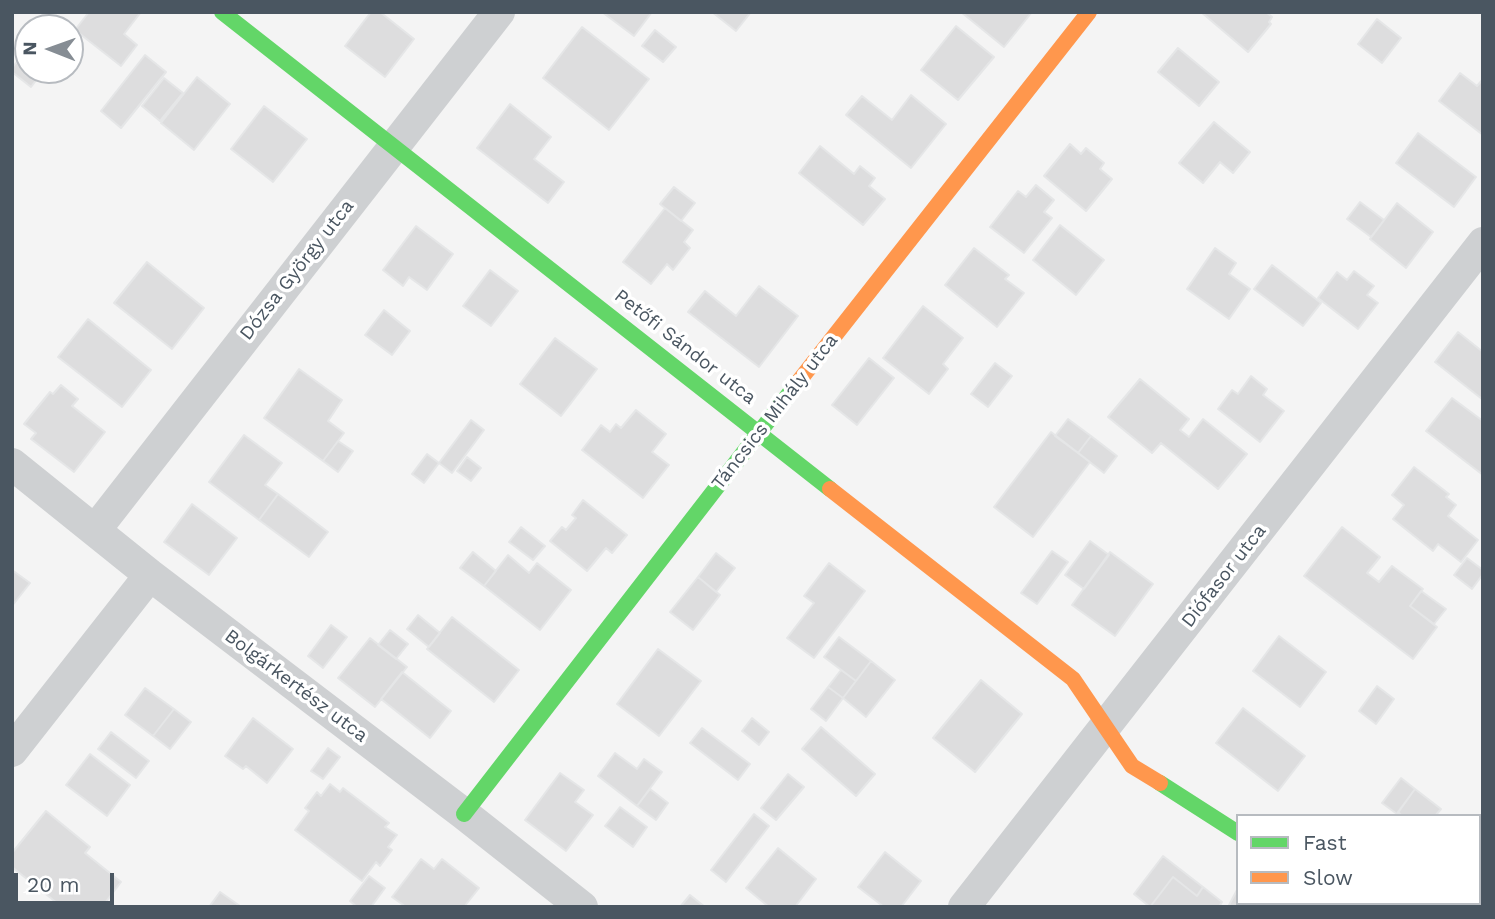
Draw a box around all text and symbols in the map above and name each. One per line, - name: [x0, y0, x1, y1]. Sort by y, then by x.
- north arrow: [14, 14, 84, 84]
- text: N: [18, 41, 41, 56]
- street label: Dózsa György utca: [235, 195, 359, 345]
- street label: Petőfi Sándor utca: [610, 285, 760, 409]
- street label: Táncsics Mihály utca: [707, 330, 843, 494]
- street label: Diófasor utca: [1177, 520, 1271, 632]
- street label: Bolgárkertész utca: [220, 625, 372, 747]
- legend: [1236, 814, 1481, 905]
- text: Fast: [1303, 830, 1347, 855]
- scale bar: [18, 860, 117, 904]
- text: Slow: [1303, 865, 1353, 890]
- text: 20 m: [27, 872, 79, 897]

